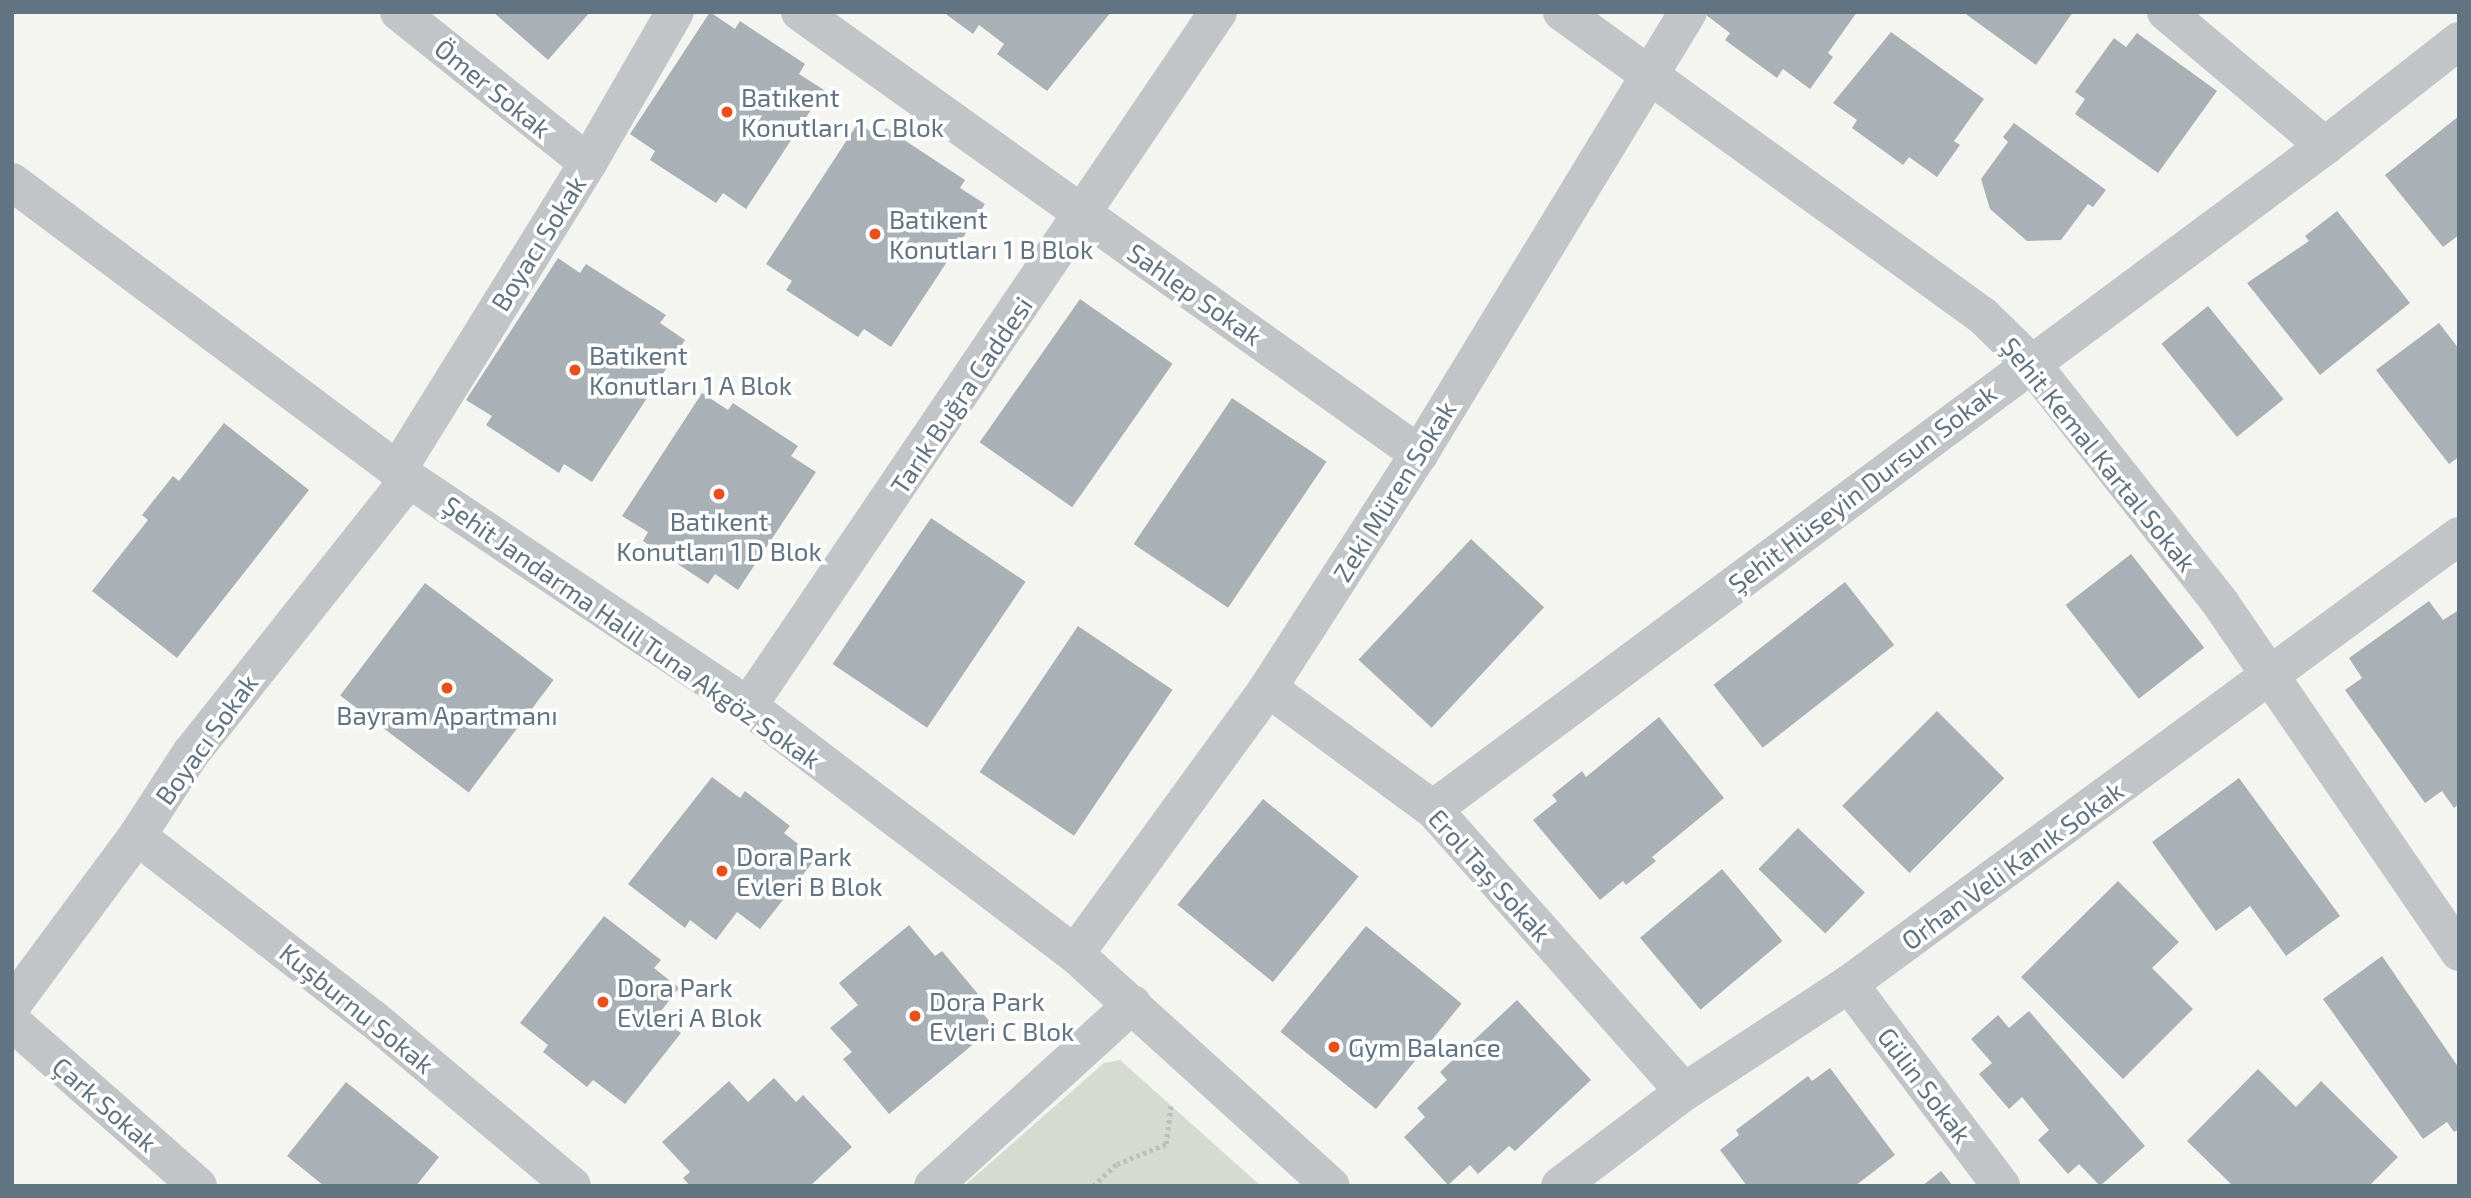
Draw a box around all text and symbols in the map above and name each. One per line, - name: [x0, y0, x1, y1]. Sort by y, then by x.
- street label: Ömer Sokak: [429, 32, 557, 144]
- place label: Batıkent Konutları 1 C Blok: [741, 81, 944, 142]
- marker: Batıkent Konutları 1 C Blok: [719, 104, 735, 120]
- street label: Boyacı Sokak: [484, 170, 592, 316]
- place label: Batıkent Konutları 1 B Blok: [889, 203, 1093, 264]
- marker: Batıkent Konutları 1 B Blok: [867, 226, 883, 242]
- street label: Sahlep Sokak: [1122, 236, 1268, 352]
- street label: Tarık Buğra Caddesi: [883, 290, 1039, 500]
- street label: Şehit Kemal Kartal Sokak: [1995, 330, 2203, 578]
- place label: Batıkent Konutları 1 A Blok: [589, 339, 793, 400]
- marker: Batıkent Konutları 1 A Blok: [567, 362, 583, 378]
- street label: Şehit Hüseyin Dursun Sokak: [1722, 377, 2002, 599]
- street label: Zeki Müren Sokak: [1326, 395, 1462, 587]
- marker: Batıkent Konutları 1 D Blok: [711, 486, 727, 502]
- street label: Şehit Jandarma Halil Tuna Akgöz Sokak: [436, 488, 828, 776]
- place label: Batıkent Konutları 1 D Blok: [616, 505, 822, 566]
- street label: Boyacı Sokak: [148, 668, 264, 810]
- marker: Bayram Apartmanı: [439, 680, 455, 696]
- place label: Bayram Apartmanı: [336, 699, 558, 731]
- street label: Orhan Veli Kanık Sokak: [1895, 774, 2129, 956]
- street label: Erol Taş Sokak: [1422, 802, 1558, 948]
- place label: Dora Park Evleri B Blok: [736, 840, 882, 902]
- marker: Dora Park Evleri B Blok: [714, 863, 730, 879]
- street label: Kuşburnu Sokak: [274, 936, 440, 1080]
- place label: Dora Park Evleri A Blok: [617, 971, 764, 1032]
- place label: Dora Park Evleri C Blok: [929, 985, 1074, 1046]
- marker: Dora Park Evleri A Blok: [595, 994, 611, 1010]
- marker: Dora Park Evleri C Blok: [907, 1008, 923, 1024]
- street label: Gülin Sokak: [1872, 1021, 1978, 1149]
- place label: Gym Balance: [1348, 1031, 1501, 1063]
- marker: Gym Balance: [1326, 1039, 1342, 1055]
- street label: Çark Sokak: [46, 1050, 164, 1158]

